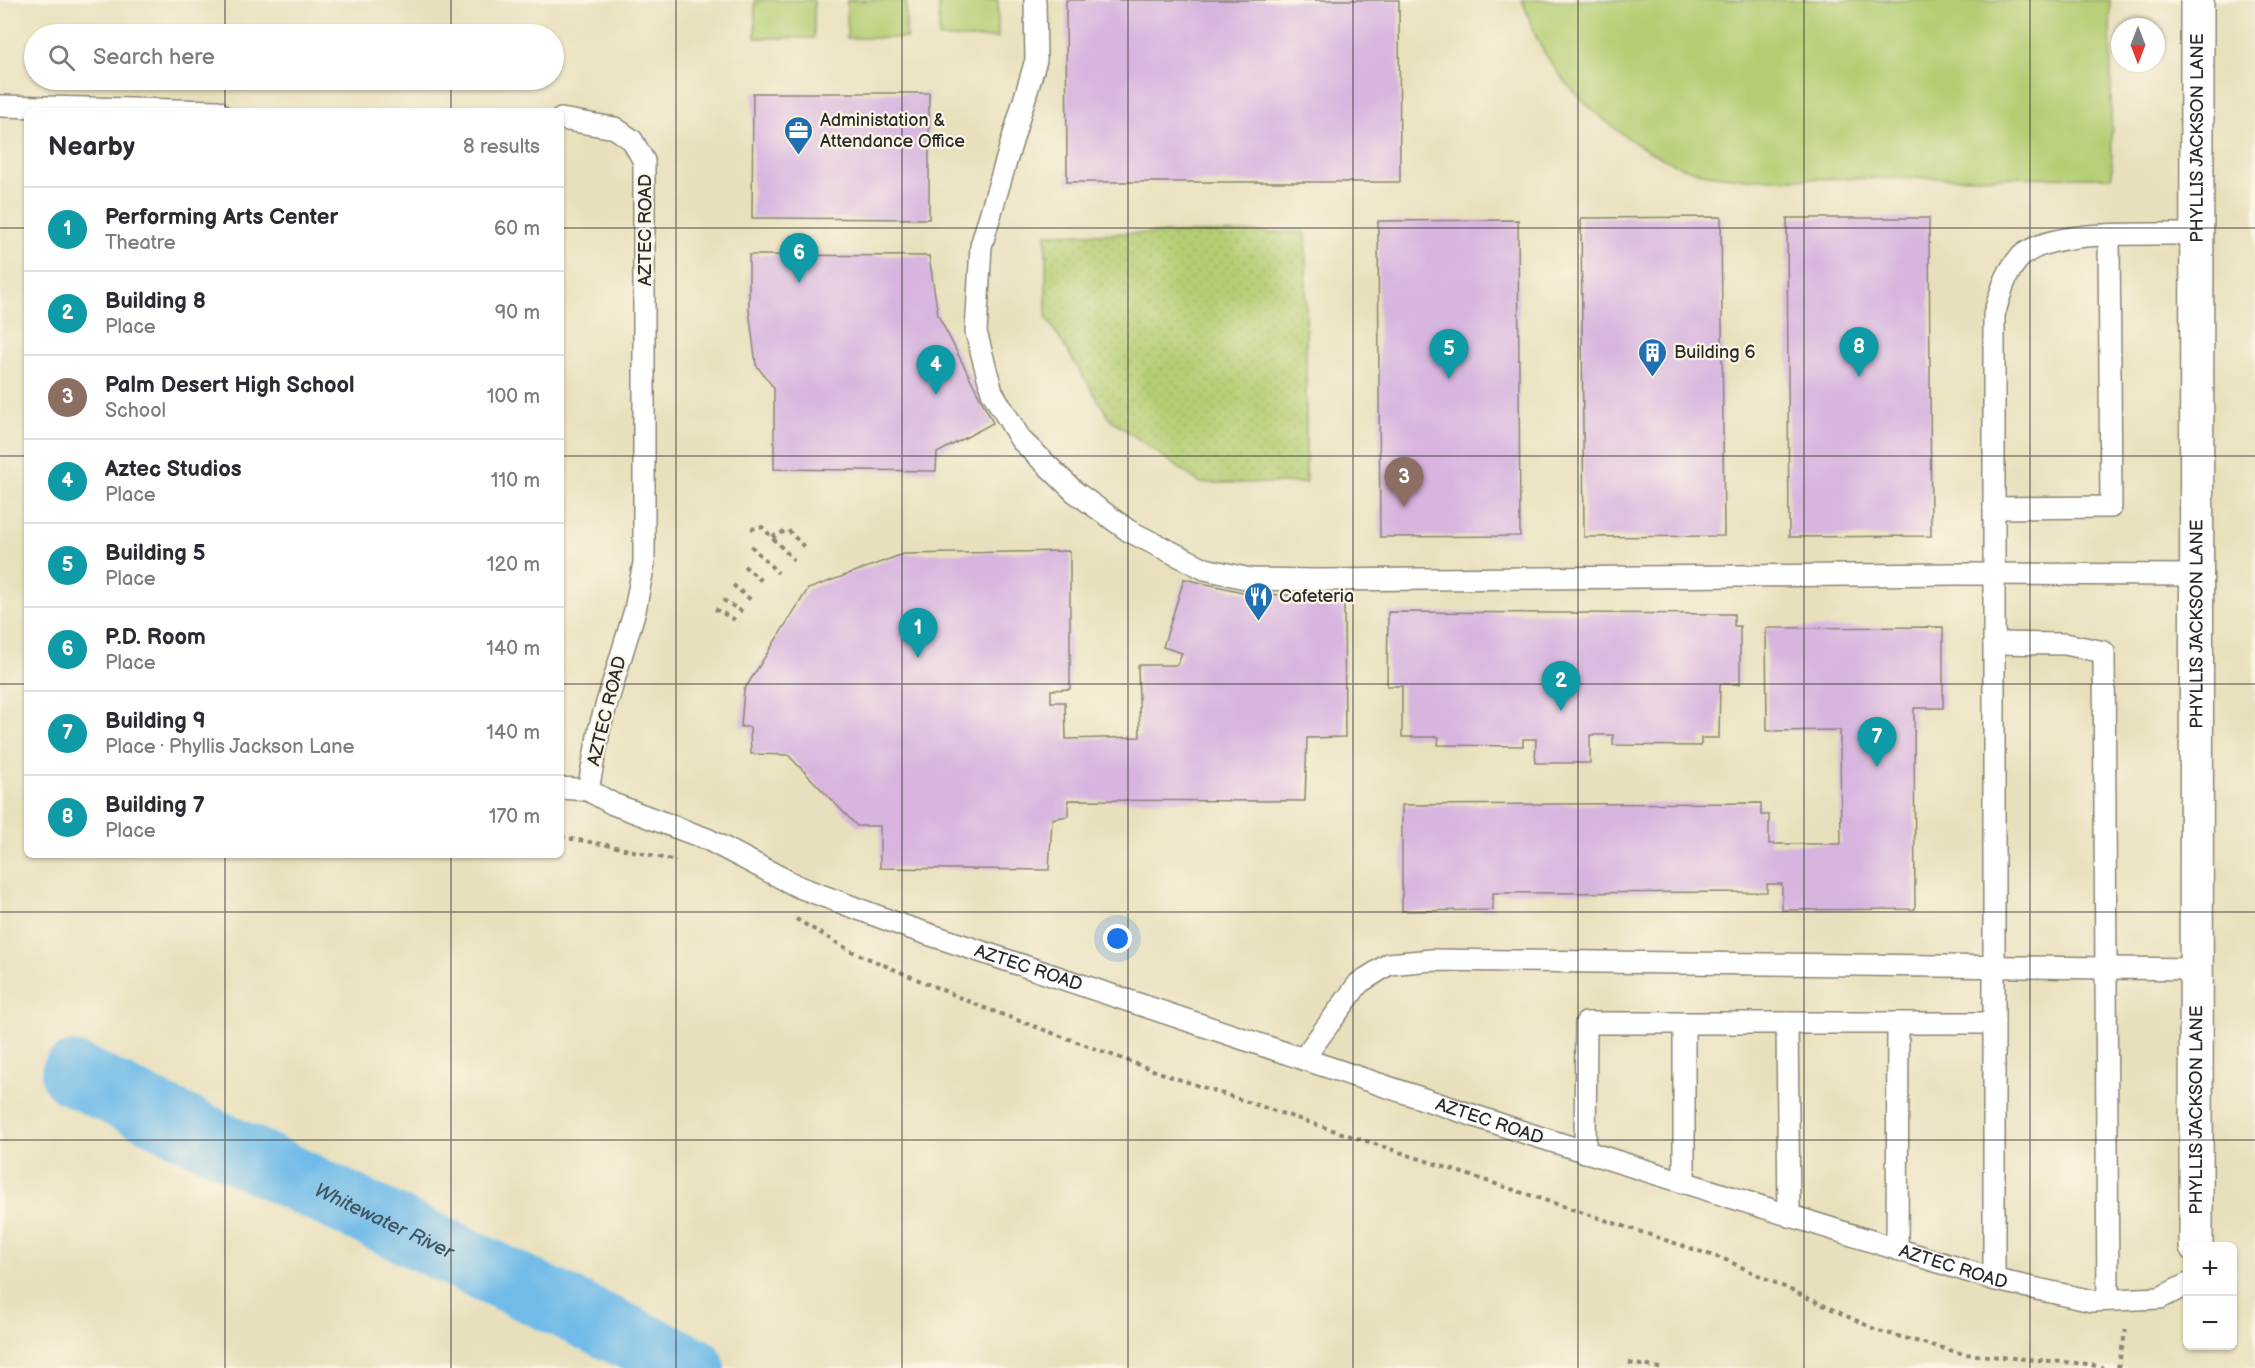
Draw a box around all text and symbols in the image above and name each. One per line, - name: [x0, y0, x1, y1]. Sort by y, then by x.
- north arrow: [2111, 18, 2165, 72]
- search box: [24, 24, 564, 90]
- street label: PHYLLIS JACKSON LANE: [2186, 33, 2207, 243]
- icon: search: [45, 41, 78, 74]
- text: Search here: [93, 44, 215, 71]
- place label: Administation & Attendance Office: [820, 110, 965, 152]
- office icon: Administation & Attendance Office: [783, 114, 815, 156]
- text: Nearby: [48, 132, 135, 163]
- text: 8 results: [463, 135, 540, 159]
- street label: AZTEC ROAD: [635, 174, 656, 286]
- text: Performing Arts Center: [105, 204, 338, 231]
- text: 1: [63, 217, 72, 241]
- text: 60 m: [494, 217, 540, 241]
- text: Theatre: [105, 231, 176, 255]
- pin: 6: [780, 234, 818, 283]
- text: Building 8: [105, 288, 206, 315]
- text: 2: [62, 301, 73, 325]
- text: 90 m: [495, 301, 540, 325]
- text: Place: [105, 315, 156, 339]
- pin: 8: [1840, 328, 1878, 377]
- pin: 5: [1430, 330, 1468, 379]
- building icon: Building 6: [1637, 336, 1669, 378]
- place label: Building 6: [1674, 342, 1755, 363]
- pin: 4: [916, 346, 956, 395]
- text: Palm Desert High School: [105, 372, 355, 399]
- text: 3: [62, 385, 73, 409]
- text: 100 m: [487, 385, 540, 409]
- text: School: [105, 399, 166, 423]
- text: Aztec Studios: [105, 456, 242, 483]
- pin: 3: [1384, 458, 1424, 507]
- text: 4: [62, 469, 73, 493]
- text: 110 m: [491, 469, 540, 493]
- text: Place: [105, 483, 156, 507]
- street label: PHYLLIS JACKSON LANE: [2186, 519, 2207, 729]
- text: Building 5: [105, 540, 205, 567]
- text: 5: [62, 553, 73, 577]
- text: 120 m: [487, 553, 540, 577]
- text: Place: [105, 567, 156, 591]
- restaurant icon: Cafeteria: [1242, 580, 1274, 622]
- place label: Cafeteria: [1279, 586, 1354, 607]
- pin: 1: [898, 608, 938, 658]
- text: P.D. Room: [105, 624, 206, 651]
- text: 6: [61, 637, 74, 661]
- text: 140 m: [486, 637, 540, 661]
- text: Place: [105, 651, 156, 675]
- street label: AZTEC ROAD: [583, 654, 631, 768]
- pin: 2: [1542, 662, 1580, 711]
- text: Building 9: [105, 708, 206, 735]
- pin: 7: [1858, 718, 1896, 767]
- text: 7: [62, 721, 73, 745]
- text: 140 m: [486, 721, 540, 745]
- text: Place · Phyllis Jackson Lane: [105, 735, 354, 759]
- text: Building 7: [105, 792, 205, 819]
- text: 8: [61, 805, 74, 829]
- text: 170 m: [489, 805, 540, 829]
- text: Place: [105, 819, 156, 843]
- your location: [1103, 924, 1132, 953]
- street label: AZTEC ROAD: [972, 940, 1085, 995]
- street label: PHYLLIS JACKSON LANE: [2186, 1005, 2207, 1215]
- street label: AZTEC ROAD: [1433, 1093, 1546, 1148]
- water label: Whitewater River: [310, 1178, 459, 1265]
- street label: AZTEC ROAD: [1897, 1240, 2010, 1293]
- map controls: [2183, 1242, 2237, 1350]
- button: +: [2183, 1242, 2237, 1296]
- button: −: [2183, 1296, 2237, 1350]

